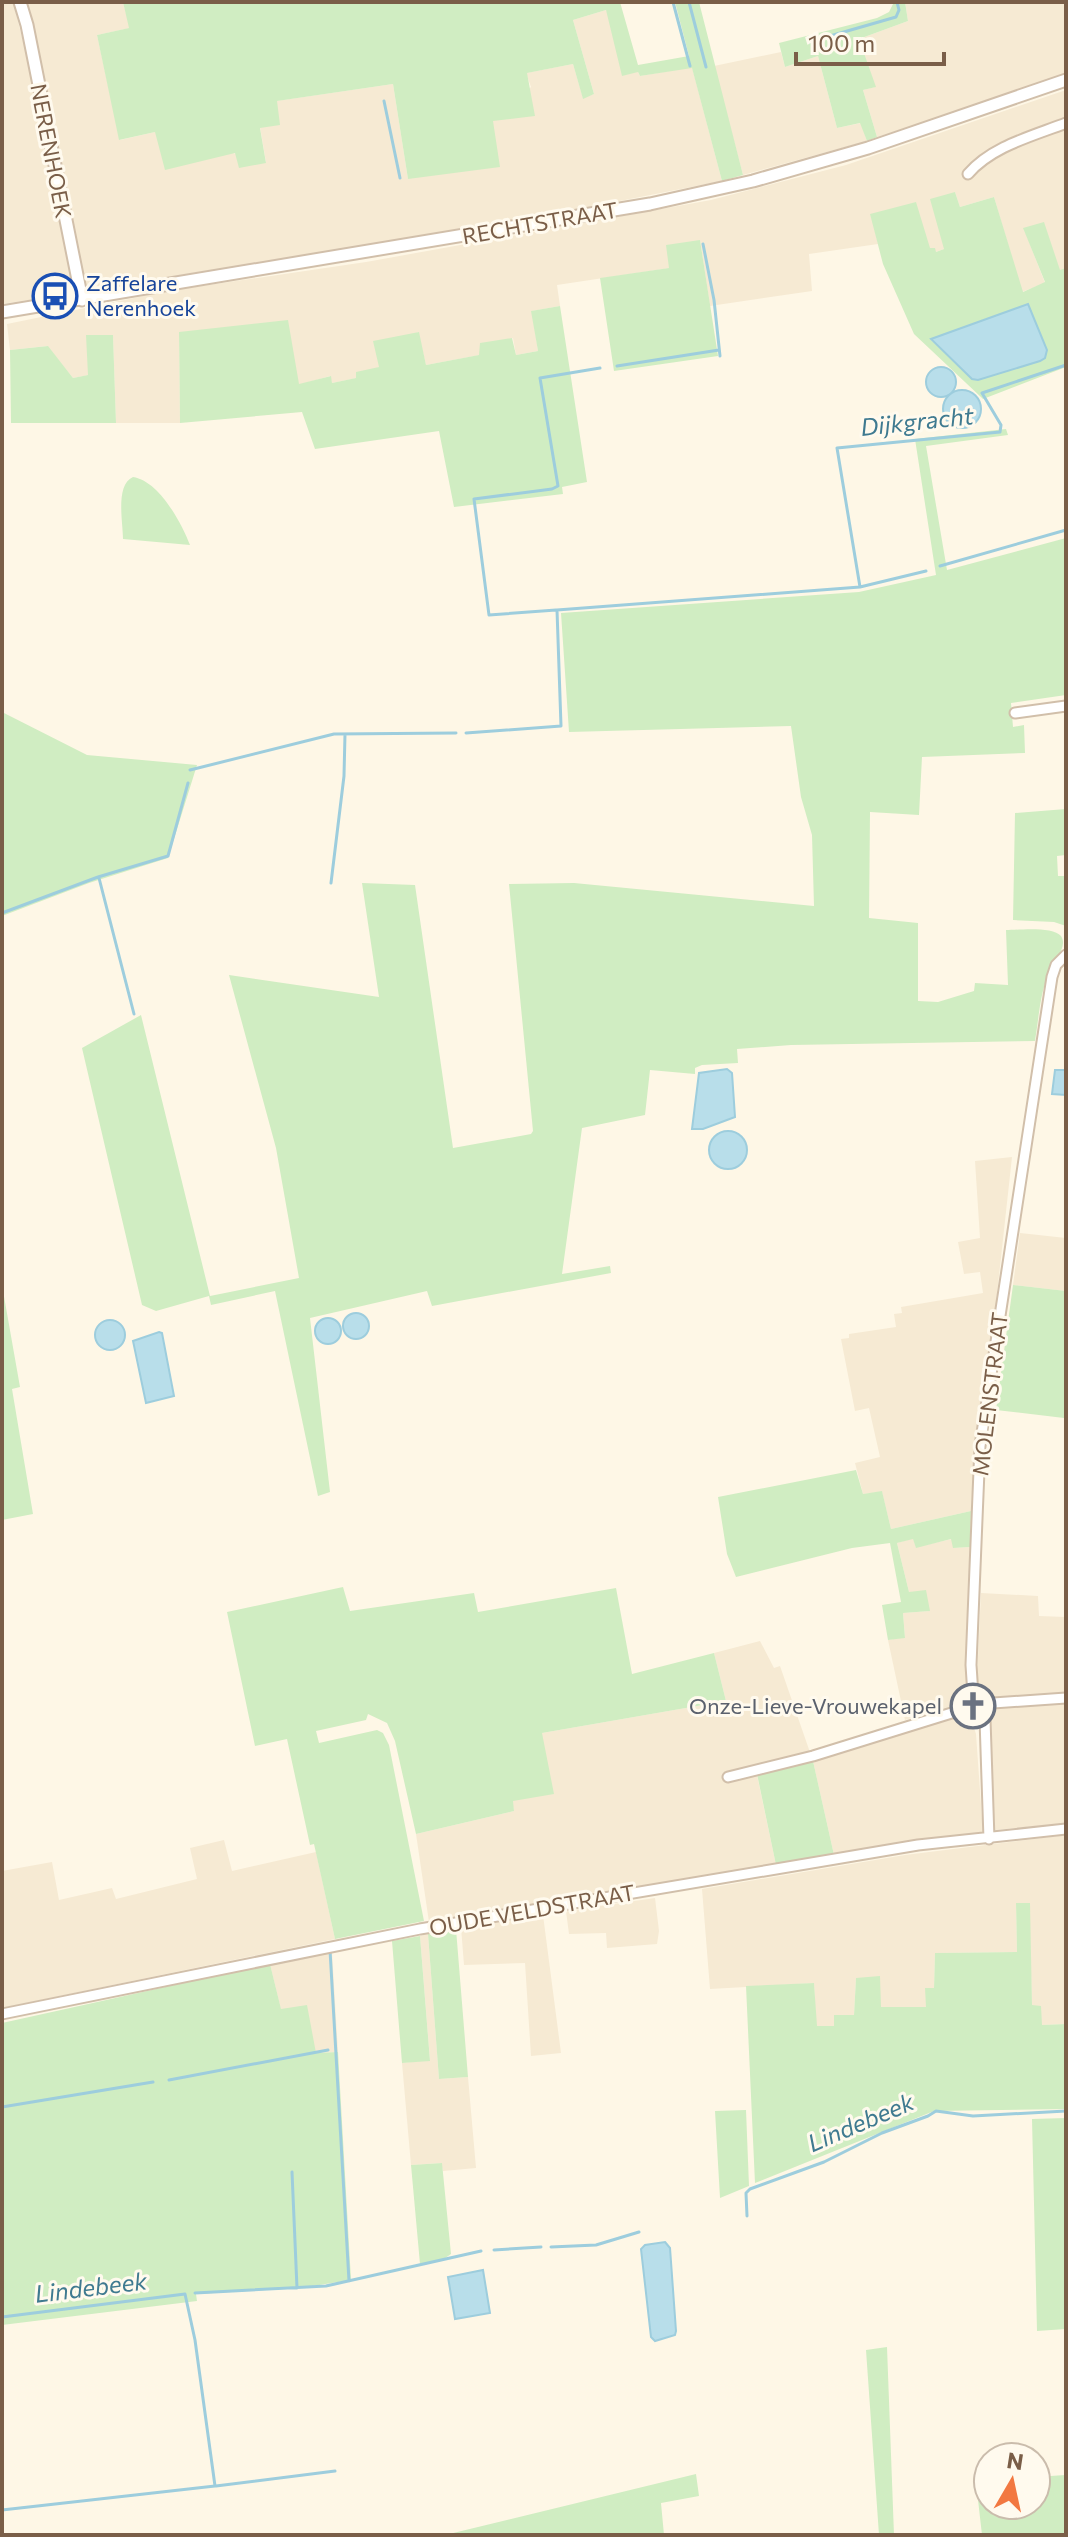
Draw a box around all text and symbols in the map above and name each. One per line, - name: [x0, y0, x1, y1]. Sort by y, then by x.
- scale bar: [796, 16, 944, 66]
- text: 100 m: [808, 28, 875, 57]
- street label: NERENHOEK: [25, 81, 78, 221]
- street label: RECHTSTRAAT: [460, 196, 620, 249]
- place label: Zaffelare Nerenhoek: [86, 269, 196, 321]
- bus stop icon: Zaffelare Nerenhoek: [31, 272, 79, 320]
- water label: Dijkgracht: [859, 400, 976, 441]
- street label: MOLENSTRAAT: [966, 1310, 1013, 1477]
- church icon: Onze-Lieve-Vrouwekapel: [949, 1682, 997, 1730]
- place label: Onze-Lieve-Vrouwekapel: [689, 1692, 942, 1719]
- street label: OUDE VELDSTRAAT: [427, 1878, 637, 1941]
- water label: Lindebeek: [803, 2086, 919, 2157]
- water label: Lindebeek: [33, 2265, 149, 2308]
- north arrow: [972, 2441, 1052, 2521]
- text: N: [1005, 2446, 1025, 2475]

